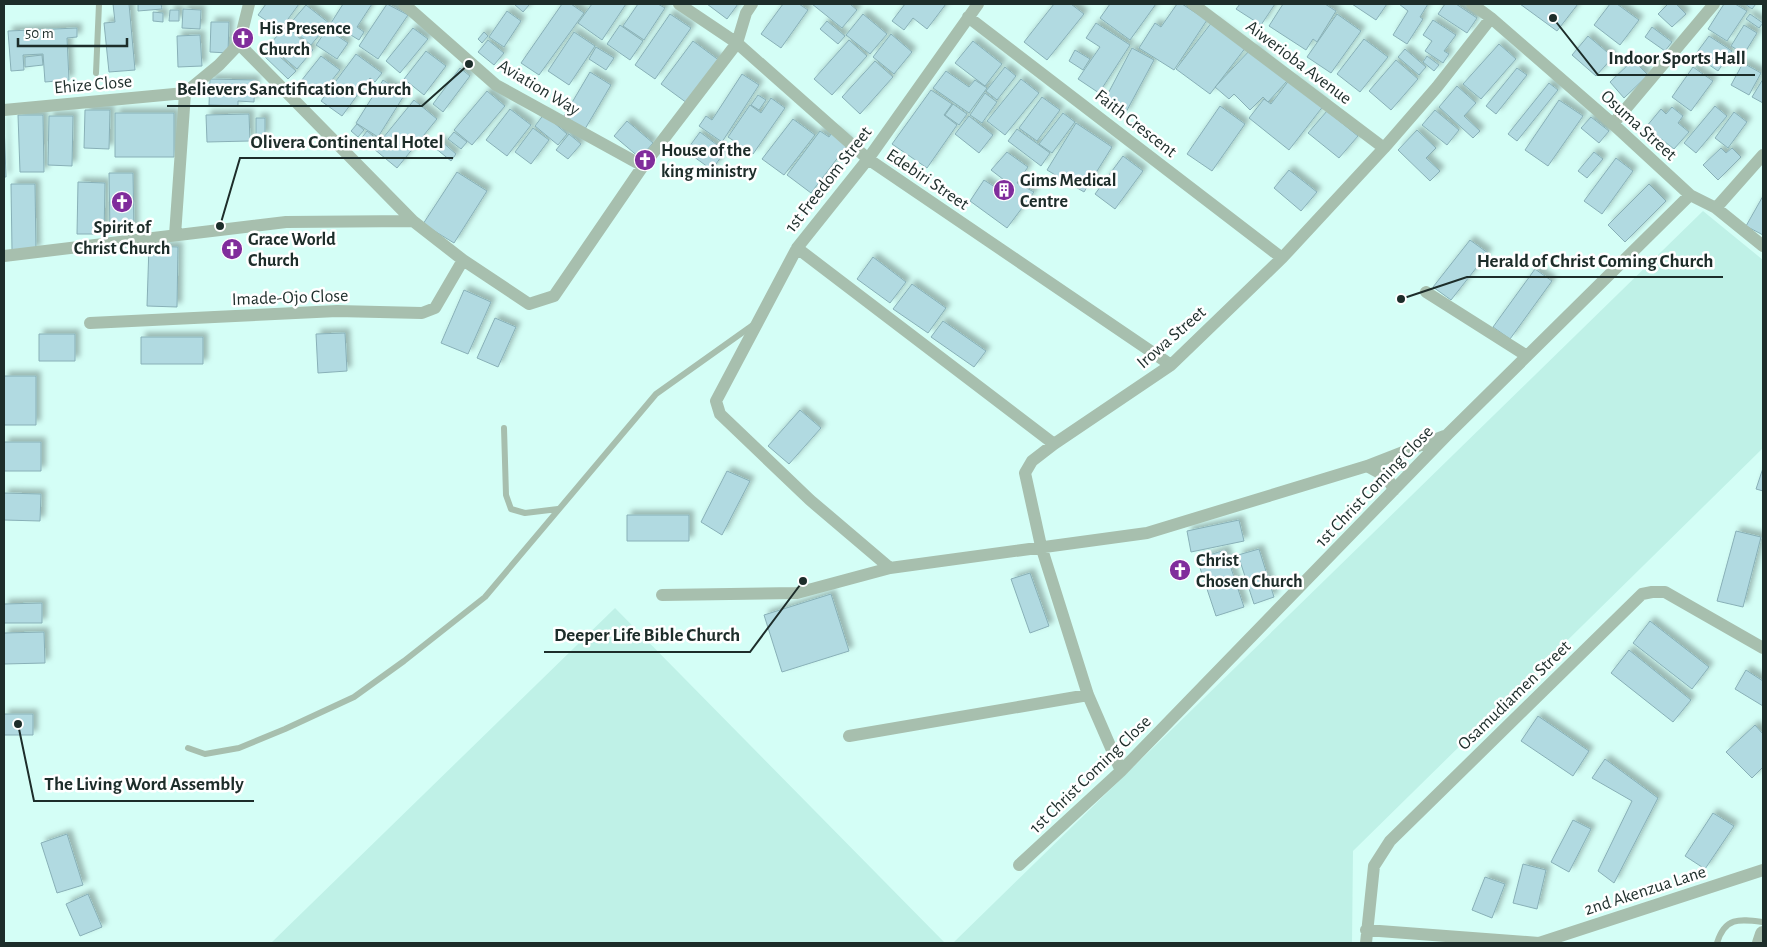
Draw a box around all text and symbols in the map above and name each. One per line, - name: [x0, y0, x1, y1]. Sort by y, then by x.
- scale bar: [18, 15, 126, 47]
- street label: Aiwerioba Avenue: [1242, 17, 1355, 108]
- place label: His Presence Church: [259, 20, 351, 59]
- text: 50 m: [25, 26, 54, 41]
- church icon: His Presence Church: [231, 26, 255, 50]
- callout: Indoor Sports Hall: [1598, 41, 1755, 75]
- text: Indoor Sports Hall: [1608, 49, 1746, 68]
- street label: Aviation Way: [494, 56, 583, 119]
- callout: Believers Sanctification Church: [167, 72, 422, 106]
- street label: Ehize Close: [53, 73, 133, 97]
- text: Believers Sanctification Church: [177, 80, 411, 99]
- street label: Faith Crescent: [1091, 87, 1180, 161]
- street label: Osuma Street: [1597, 87, 1680, 164]
- street label: 1st Freedom Street: [782, 123, 876, 236]
- callout: Olivera Continental Hotel: [240, 124, 453, 158]
- text: Olivera Continental Hotel: [251, 133, 443, 152]
- place label: House of the king ministry: [661, 142, 758, 181]
- street label: Edebiri Street: [883, 146, 972, 214]
- church icon: House of the king ministry: [633, 148, 657, 172]
- place label: Gims Medical Centre: [1020, 172, 1116, 211]
- building icon: Gims Medical Centre: [992, 178, 1016, 202]
- church icon: Spirit of Christ Church: [110, 190, 134, 214]
- place label: Spirit of Christ Church: [74, 219, 170, 258]
- place label: Grace World Church: [248, 231, 336, 270]
- church icon: Grace World Church: [220, 237, 244, 261]
- callout: Herald of Christ Coming Church: [1467, 243, 1723, 277]
- text: Herald of Christ Coming Church: [1477, 252, 1713, 271]
- street label: Imade-Ojo Close: [231, 287, 349, 309]
- street label: Irowa Street: [1134, 303, 1210, 372]
- street label: 1st Christ Coming Close: [1312, 423, 1437, 551]
- place label: Christ Chosen Church: [1196, 552, 1303, 591]
- church icon: Christ Chosen Church: [1168, 558, 1192, 582]
- callout: Deeper Life Bible Church: [544, 618, 750, 652]
- text: Deeper Life Bible Church: [554, 626, 740, 645]
- street label: Osamudiamen Street: [1455, 637, 1575, 754]
- street label: 1st Christ Coming Close: [1027, 712, 1155, 837]
- callout: The Living Word Assembly: [34, 767, 254, 801]
- text: The Living Word Assembly: [44, 775, 244, 794]
- street label: 2nd Akenzua Lane: [1582, 863, 1708, 919]

